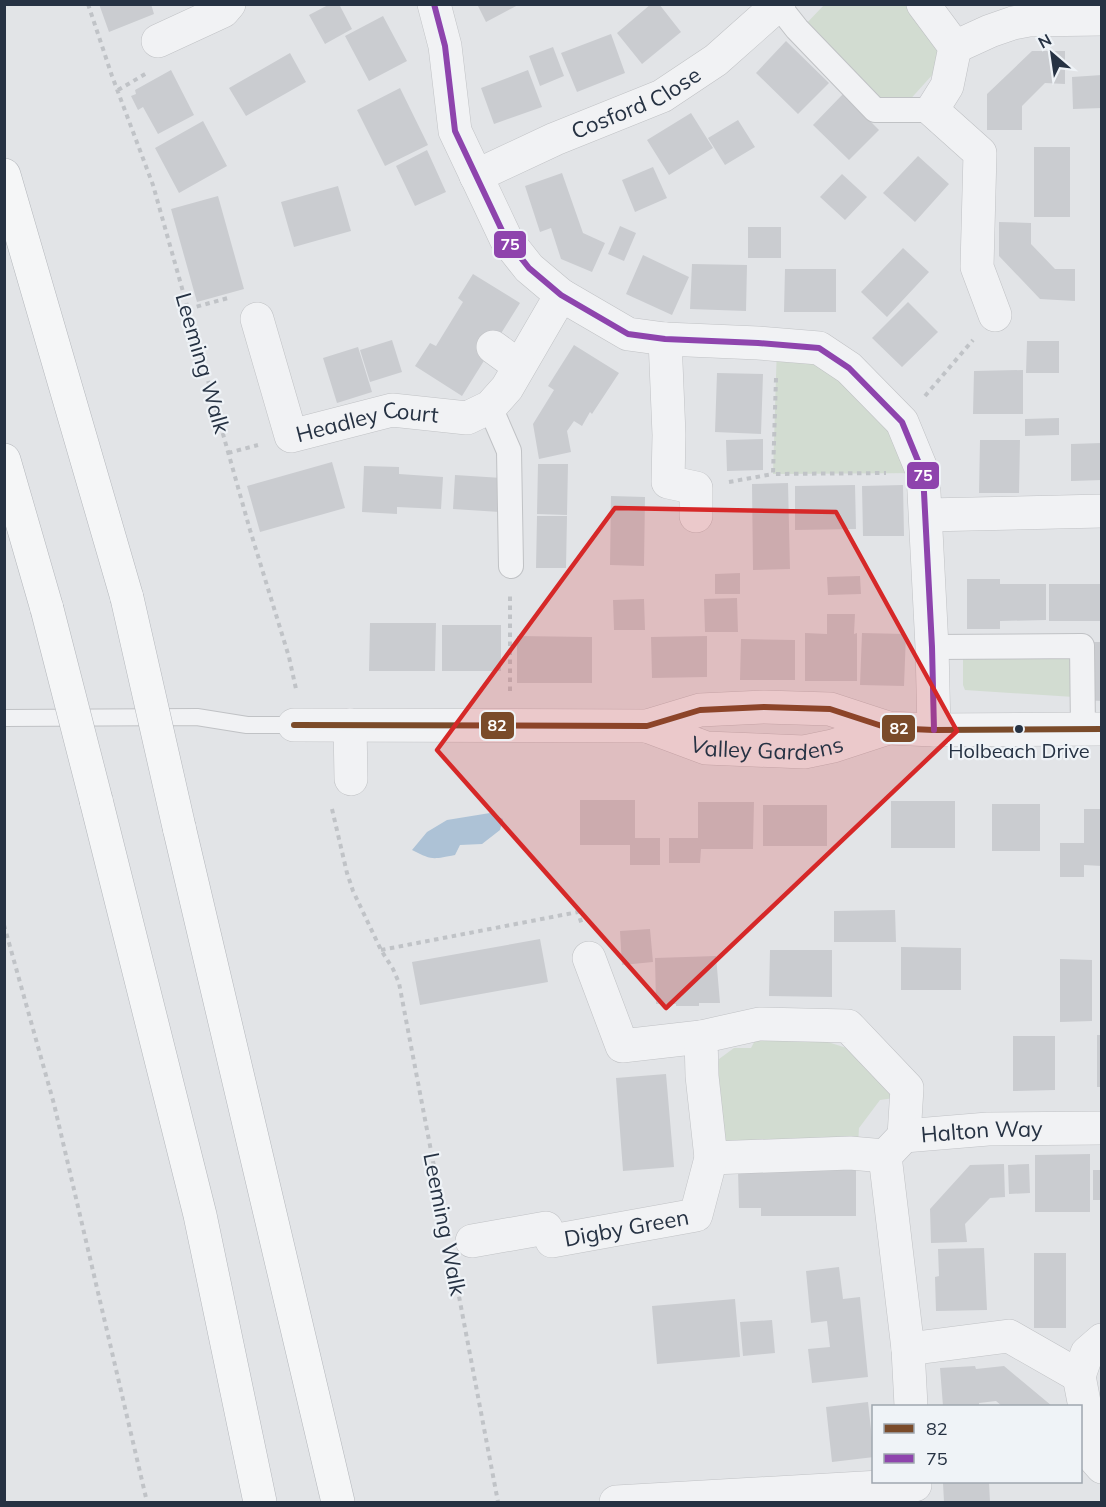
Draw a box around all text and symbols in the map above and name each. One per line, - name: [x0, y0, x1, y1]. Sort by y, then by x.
- north arrow: [1022, 24, 1082, 84]
- text: N: [1035, 29, 1055, 53]
- street label: Cosford Close: [567, 60, 706, 145]
- line badge: 75: [493, 230, 527, 259]
- text: 75: [500, 234, 520, 254]
- street label: Leeming Walk: [170, 289, 237, 437]
- street label: Headley Court: [293, 395, 440, 448]
- line badge: 75: [906, 461, 940, 490]
- text: 75: [913, 465, 933, 485]
- line badge: 82: [480, 711, 515, 740]
- line badge: 82: [881, 714, 916, 743]
- text: 82: [487, 715, 507, 735]
- text: 82: [889, 718, 909, 738]
- marker: Holbeach Drive: [1013, 723, 1025, 735]
- street label: Valley Gardens: [687, 729, 847, 766]
- place label: Holbeach Drive: [948, 738, 1090, 763]
- street label: Halton Way: [920, 1115, 1043, 1149]
- street label: Leeming Walk: [417, 1150, 473, 1299]
- street label: Digby Green: [562, 1203, 691, 1253]
- legend: [872, 1405, 1082, 1483]
- text: 82: [926, 1417, 948, 1440]
- text: 75: [926, 1447, 948, 1470]

